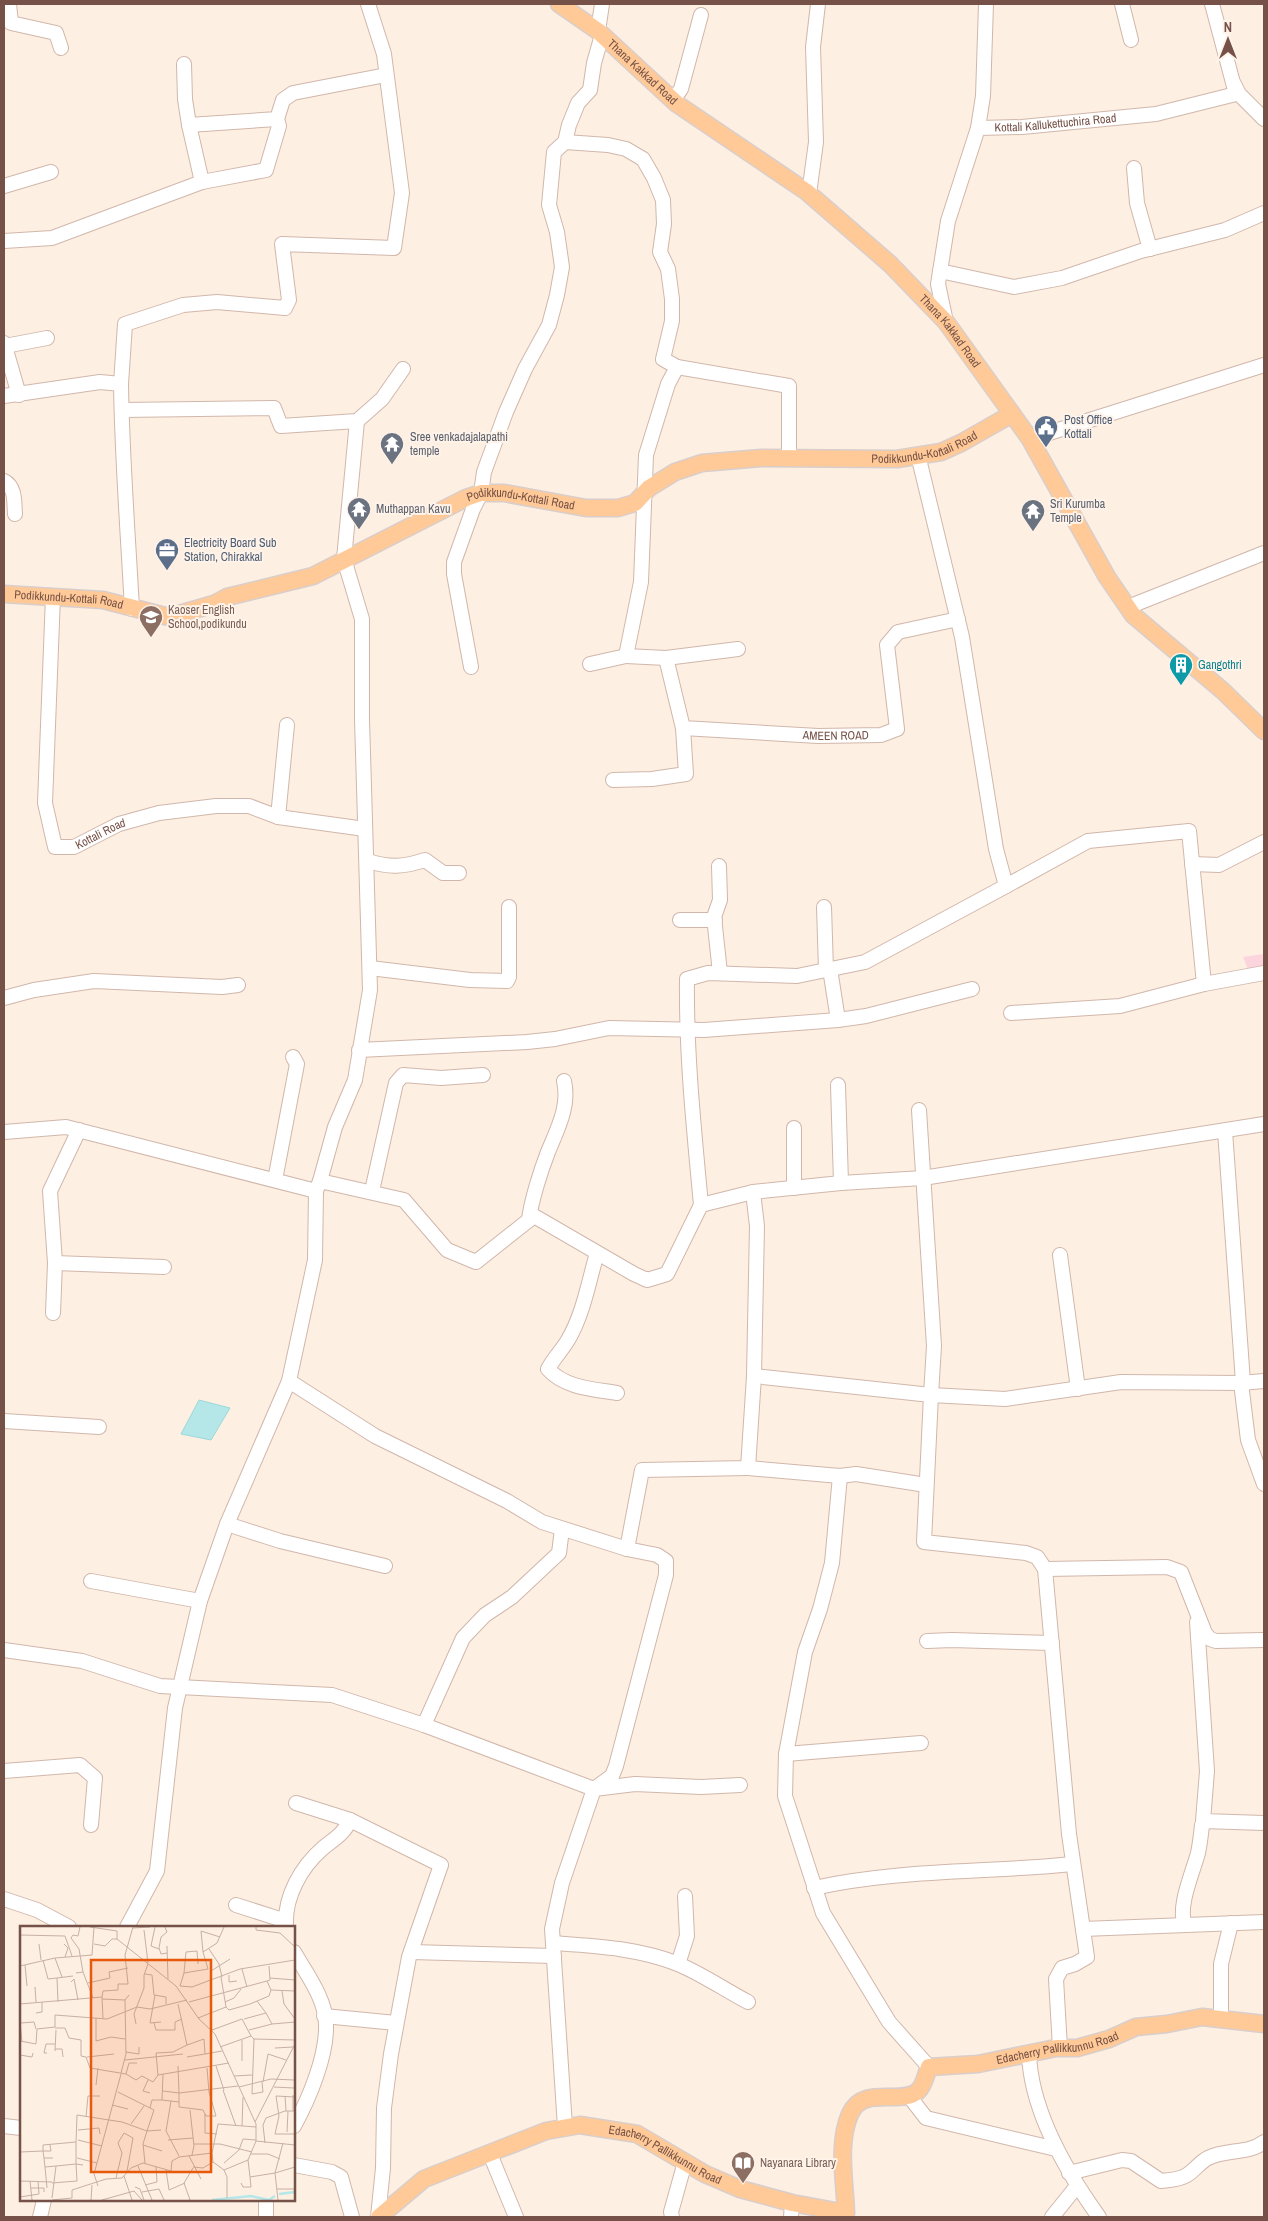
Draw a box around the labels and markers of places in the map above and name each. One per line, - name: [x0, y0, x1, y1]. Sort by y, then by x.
- place label: Post Office Kottali: [1064, 412, 1113, 442]
- public building icon: Post Office Kottali: [1033, 414, 1059, 448]
- place label: Sree venkadajalapathi temple: [410, 429, 508, 459]
- temple icon: Sree venkadajalapathi temple: [379, 431, 405, 465]
- temple icon: Muthappan Kavu: [346, 496, 372, 530]
- place label: Sri Kurumba Temple: [1050, 496, 1106, 526]
- temple icon: Sri Kurumba Temple: [1020, 498, 1046, 532]
- place label: Muthappan Kavu: [376, 501, 450, 517]
- place label: Electricity Board Sub Station, Chirakkal: [184, 535, 276, 565]
- office icon: Electricity Board Sub Station, Chirakkal: [154, 537, 180, 571]
- place label: Kaoser English School,podikundu: [168, 602, 247, 632]
- school or university icon: Kaoser English School,podikundu: [138, 604, 164, 638]
- building icon: Gangothri: [1168, 652, 1194, 686]
- place label: Gangothri: [1198, 657, 1242, 673]
- library icon: Nayanara Library: [730, 2150, 756, 2184]
- place label: Nayanara Library: [760, 2155, 836, 2171]

